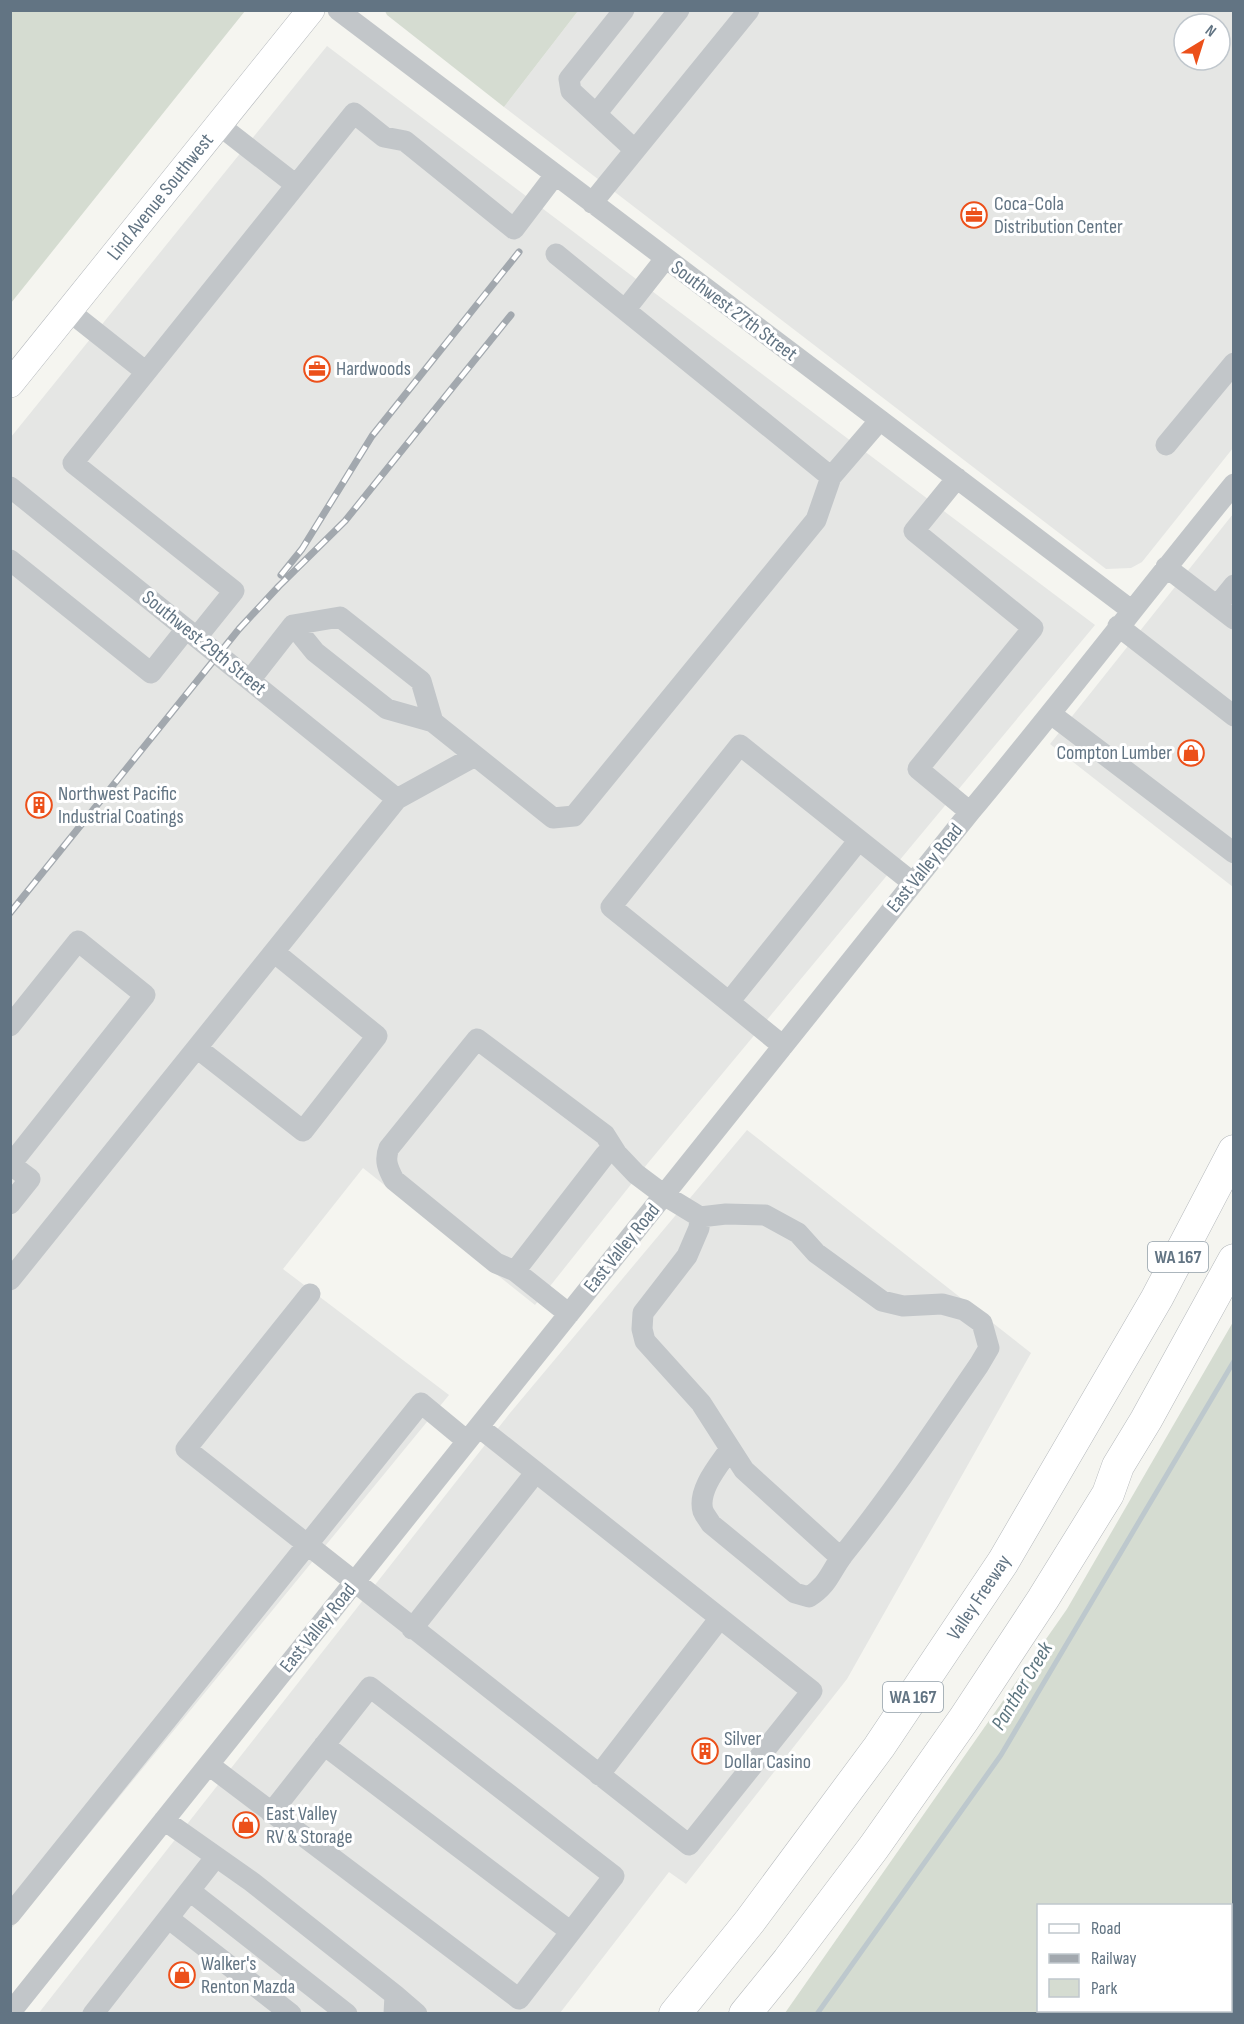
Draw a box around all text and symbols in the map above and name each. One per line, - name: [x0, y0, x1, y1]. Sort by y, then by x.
- north arrow: [1172, 12, 1232, 72]
- text: N: [1201, 21, 1220, 41]
- street label: Lind Avenue Southwest: [102, 129, 219, 265]
- place label: Coca-Cola Distribution Center: [994, 192, 1123, 239]
- office icon: Coca-Cola Distribution Center: [959, 200, 989, 230]
- street label: Southwest 27th Street: [666, 256, 802, 366]
- office icon: Hardwoods: [302, 354, 332, 384]
- place label: Hardwoods: [336, 357, 411, 381]
- street label: Southwest 29th Street: [137, 586, 271, 700]
- shop icon: Compton Lumber: [1176, 738, 1206, 768]
- place label: Compton Lumber: [1056, 741, 1172, 765]
- place label: Northwest Pacific Industrial Coatings: [58, 782, 184, 829]
- building icon: Northwest Pacific Industrial Coatings: [24, 790, 54, 820]
- street label: East Valley Road: [882, 819, 968, 917]
- street label: East Valley Road: [579, 1199, 665, 1297]
- road number: WA 167: [1148, 1242, 1208, 1272]
- street label: Valley Freeway: [942, 1551, 1017, 1645]
- street label: East Valley Road: [275, 1579, 361, 1677]
- water label: Panther Creek: [986, 1636, 1059, 1735]
- road number: WA 167: [883, 1682, 943, 1712]
- place label: Silver Dollar Casino: [724, 1727, 811, 1774]
- building icon: Silver Dollar Casino: [690, 1736, 720, 1766]
- place label: East Valley RV & Storage: [266, 1802, 352, 1849]
- shop icon: East Valley RV & Storage: [231, 1810, 261, 1840]
- legend: [1037, 1904, 1232, 2012]
- text: Road: [1091, 1918, 1121, 1939]
- text: Railway: [1091, 1948, 1136, 1969]
- place label: Walker's Renton Mazda: [201, 1952, 295, 1999]
- shop icon: Walker's Renton Mazda: [167, 1960, 197, 1990]
- text: Park: [1091, 1978, 1117, 1999]

